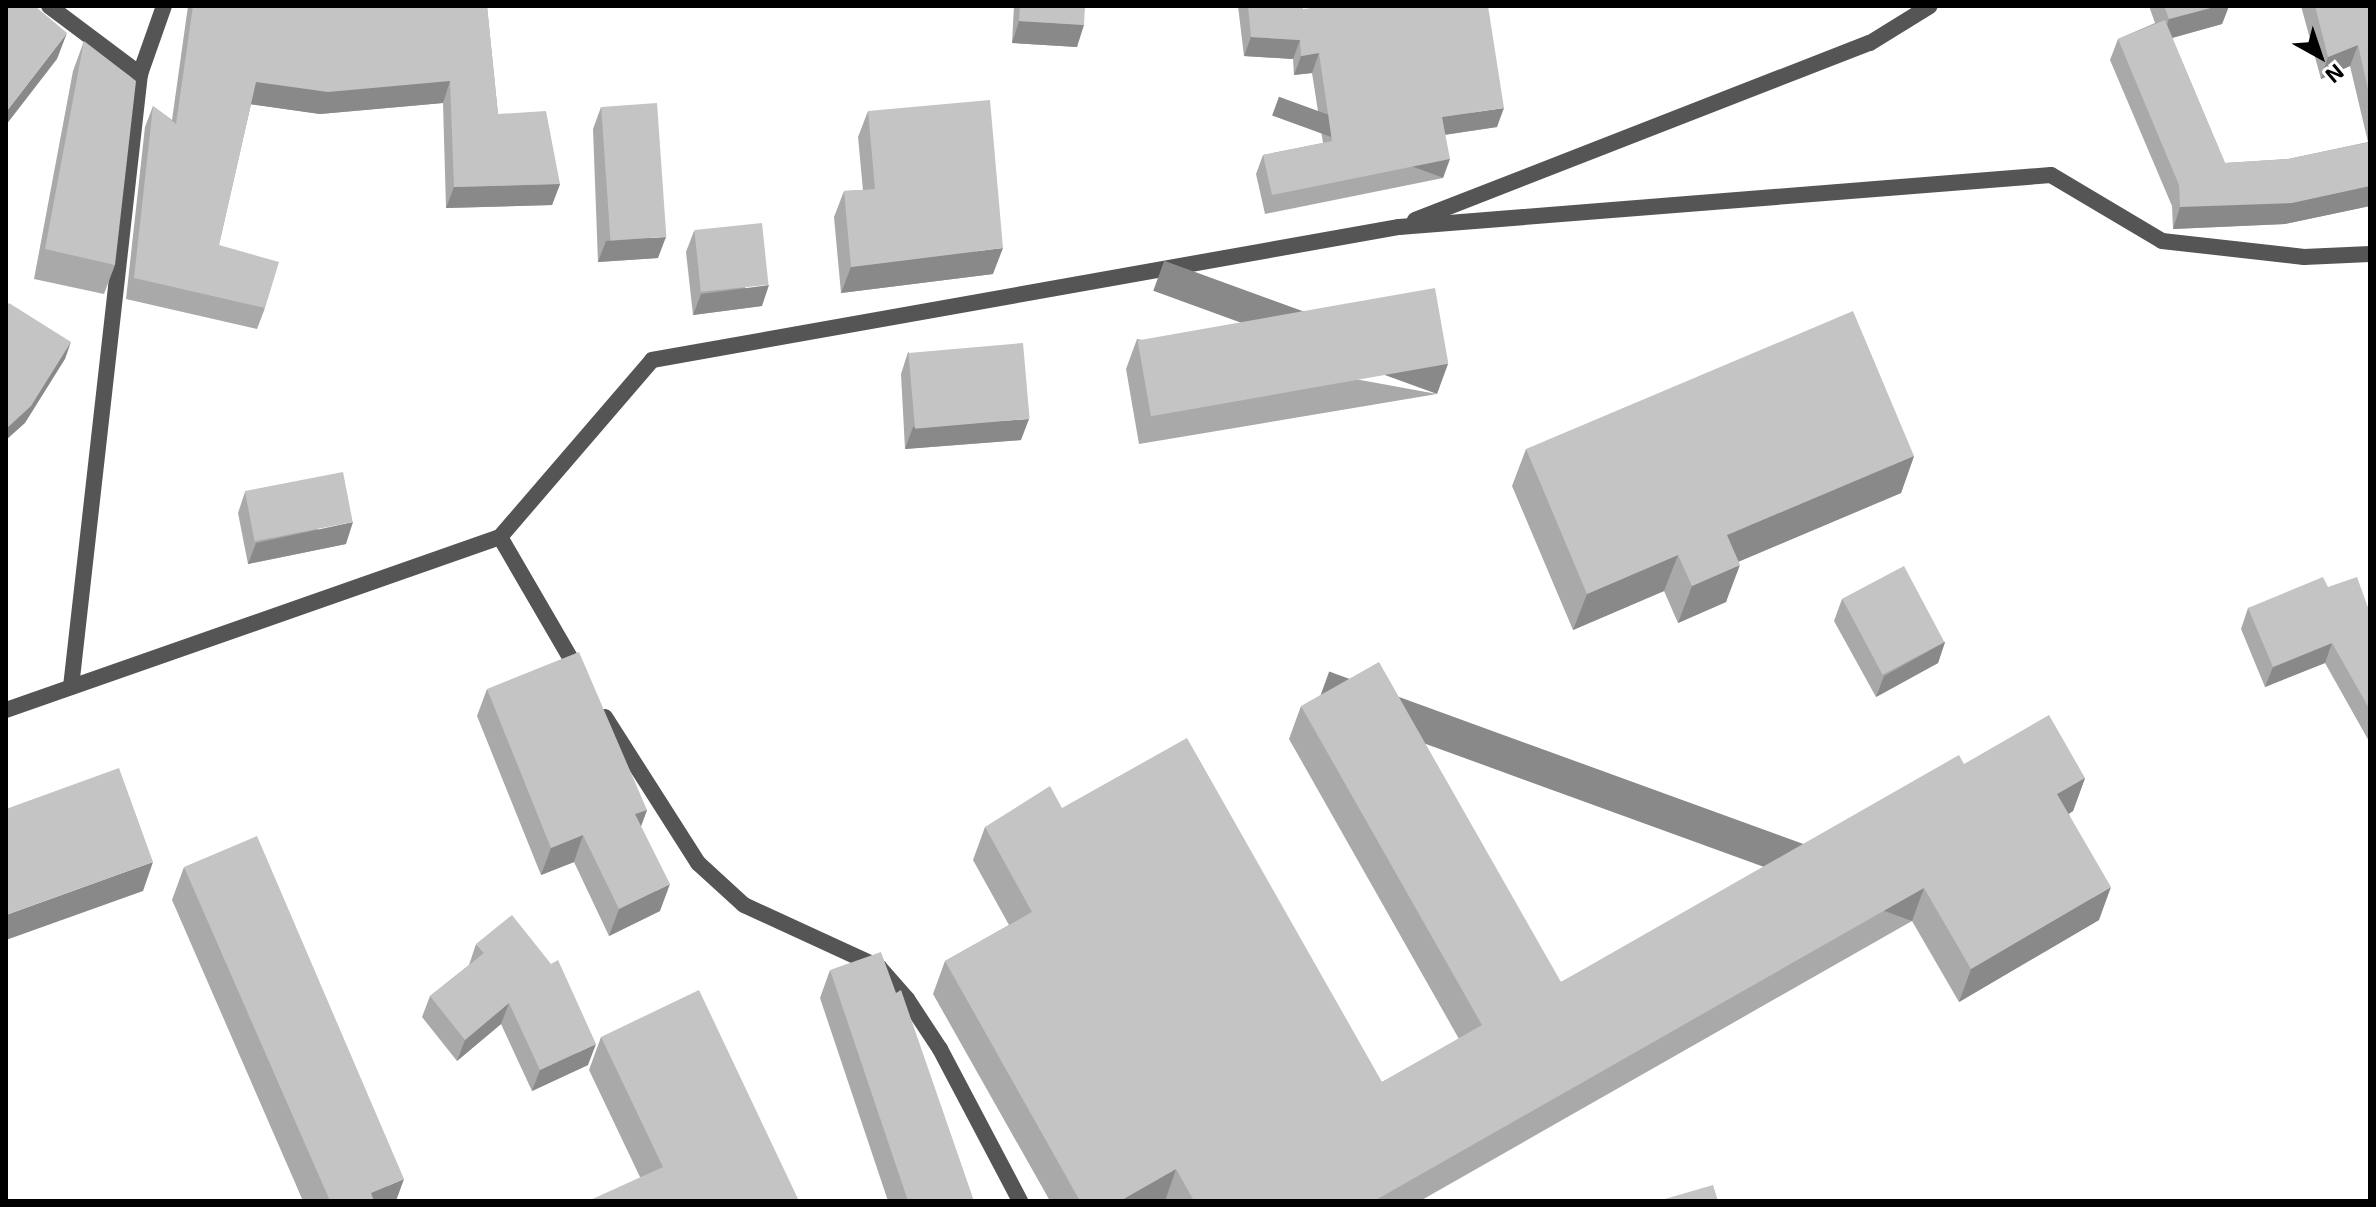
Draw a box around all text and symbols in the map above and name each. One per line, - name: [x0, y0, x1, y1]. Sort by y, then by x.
- north arrow: [2280, 16, 2360, 96]
- text: N: [2321, 59, 2350, 89]

